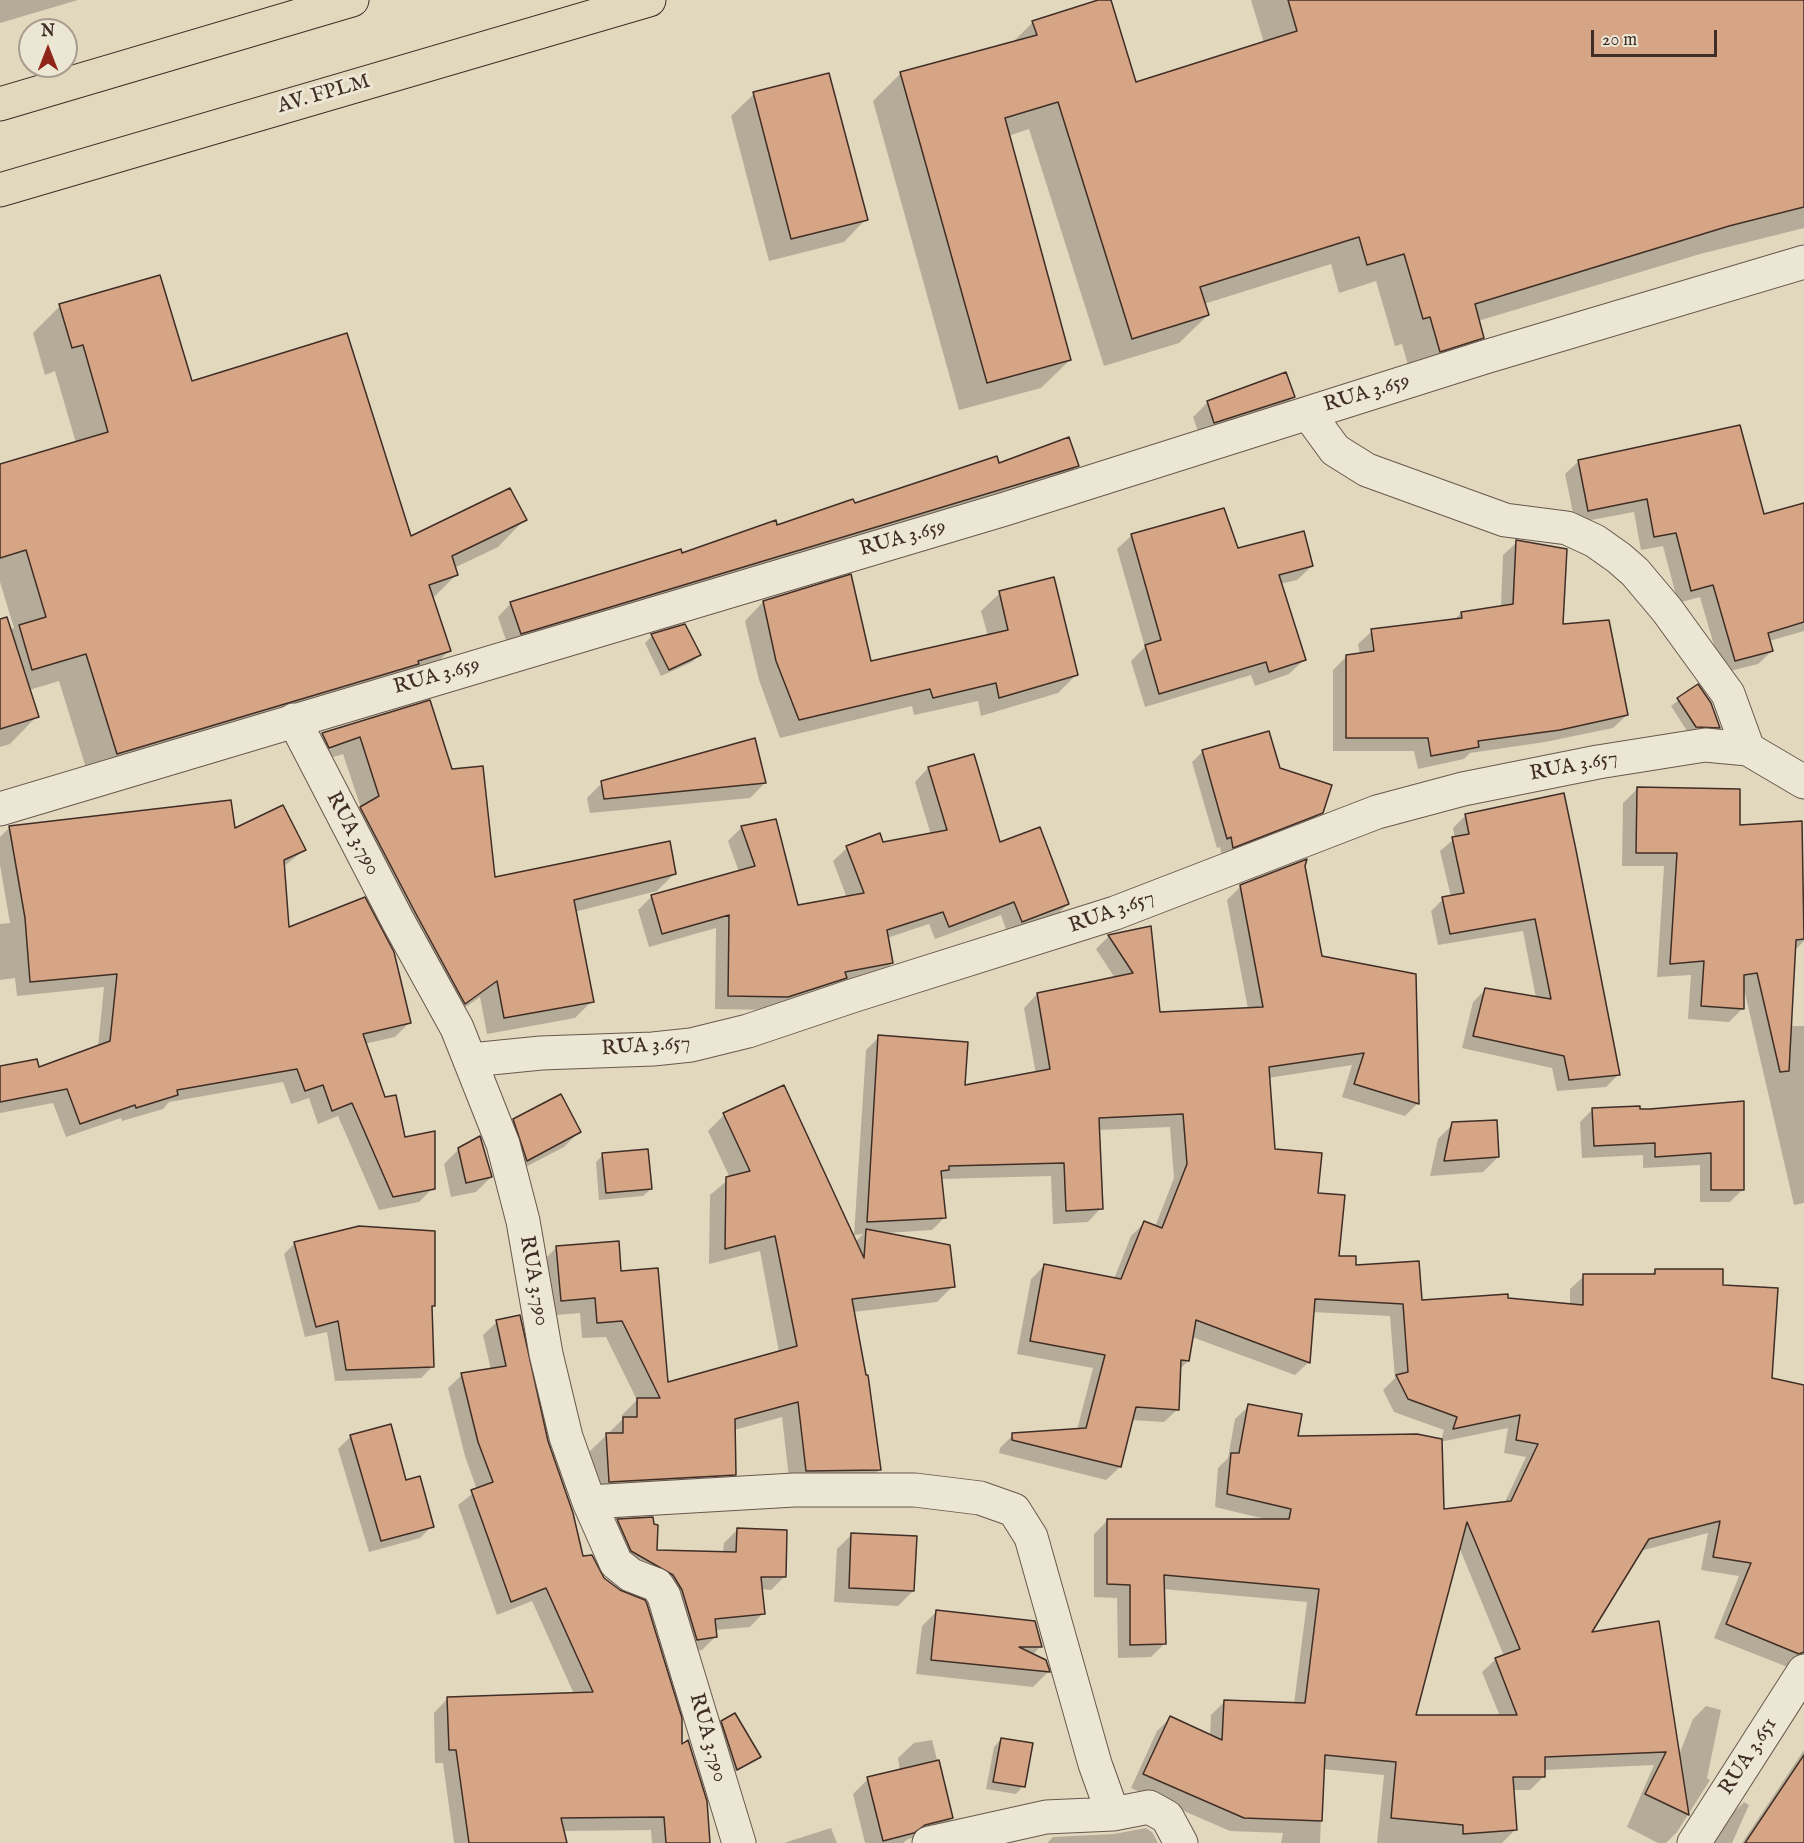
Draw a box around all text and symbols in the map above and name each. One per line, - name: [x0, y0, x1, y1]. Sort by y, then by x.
- north arrow: [18, 18, 78, 78]
- scale bar: [1594, 18, 1720, 56]
- text: N: [41, 22, 55, 42]
- text: 20 m: [1602, 29, 1637, 52]
- street label: AV. FPLM: [275, 70, 373, 120]
- street label: RUA 3.659: [1321, 369, 1413, 419]
- street label: RUA 3.659: [857, 515, 949, 563]
- street label: RUA 3.659: [391, 653, 483, 701]
- street label: RUA 3.657: [1528, 746, 1620, 788]
- street label: RUA 3.790: [319, 788, 385, 880]
- street label: RUA 3.657: [1066, 886, 1158, 940]
- street label: RUA 3.657: [601, 1031, 691, 1063]
- street label: RUA 3.790: [513, 1234, 553, 1328]
- street label: RUA 3.790: [682, 1691, 732, 1785]
- street label: RUA 3.651: [1715, 1713, 1783, 1801]

